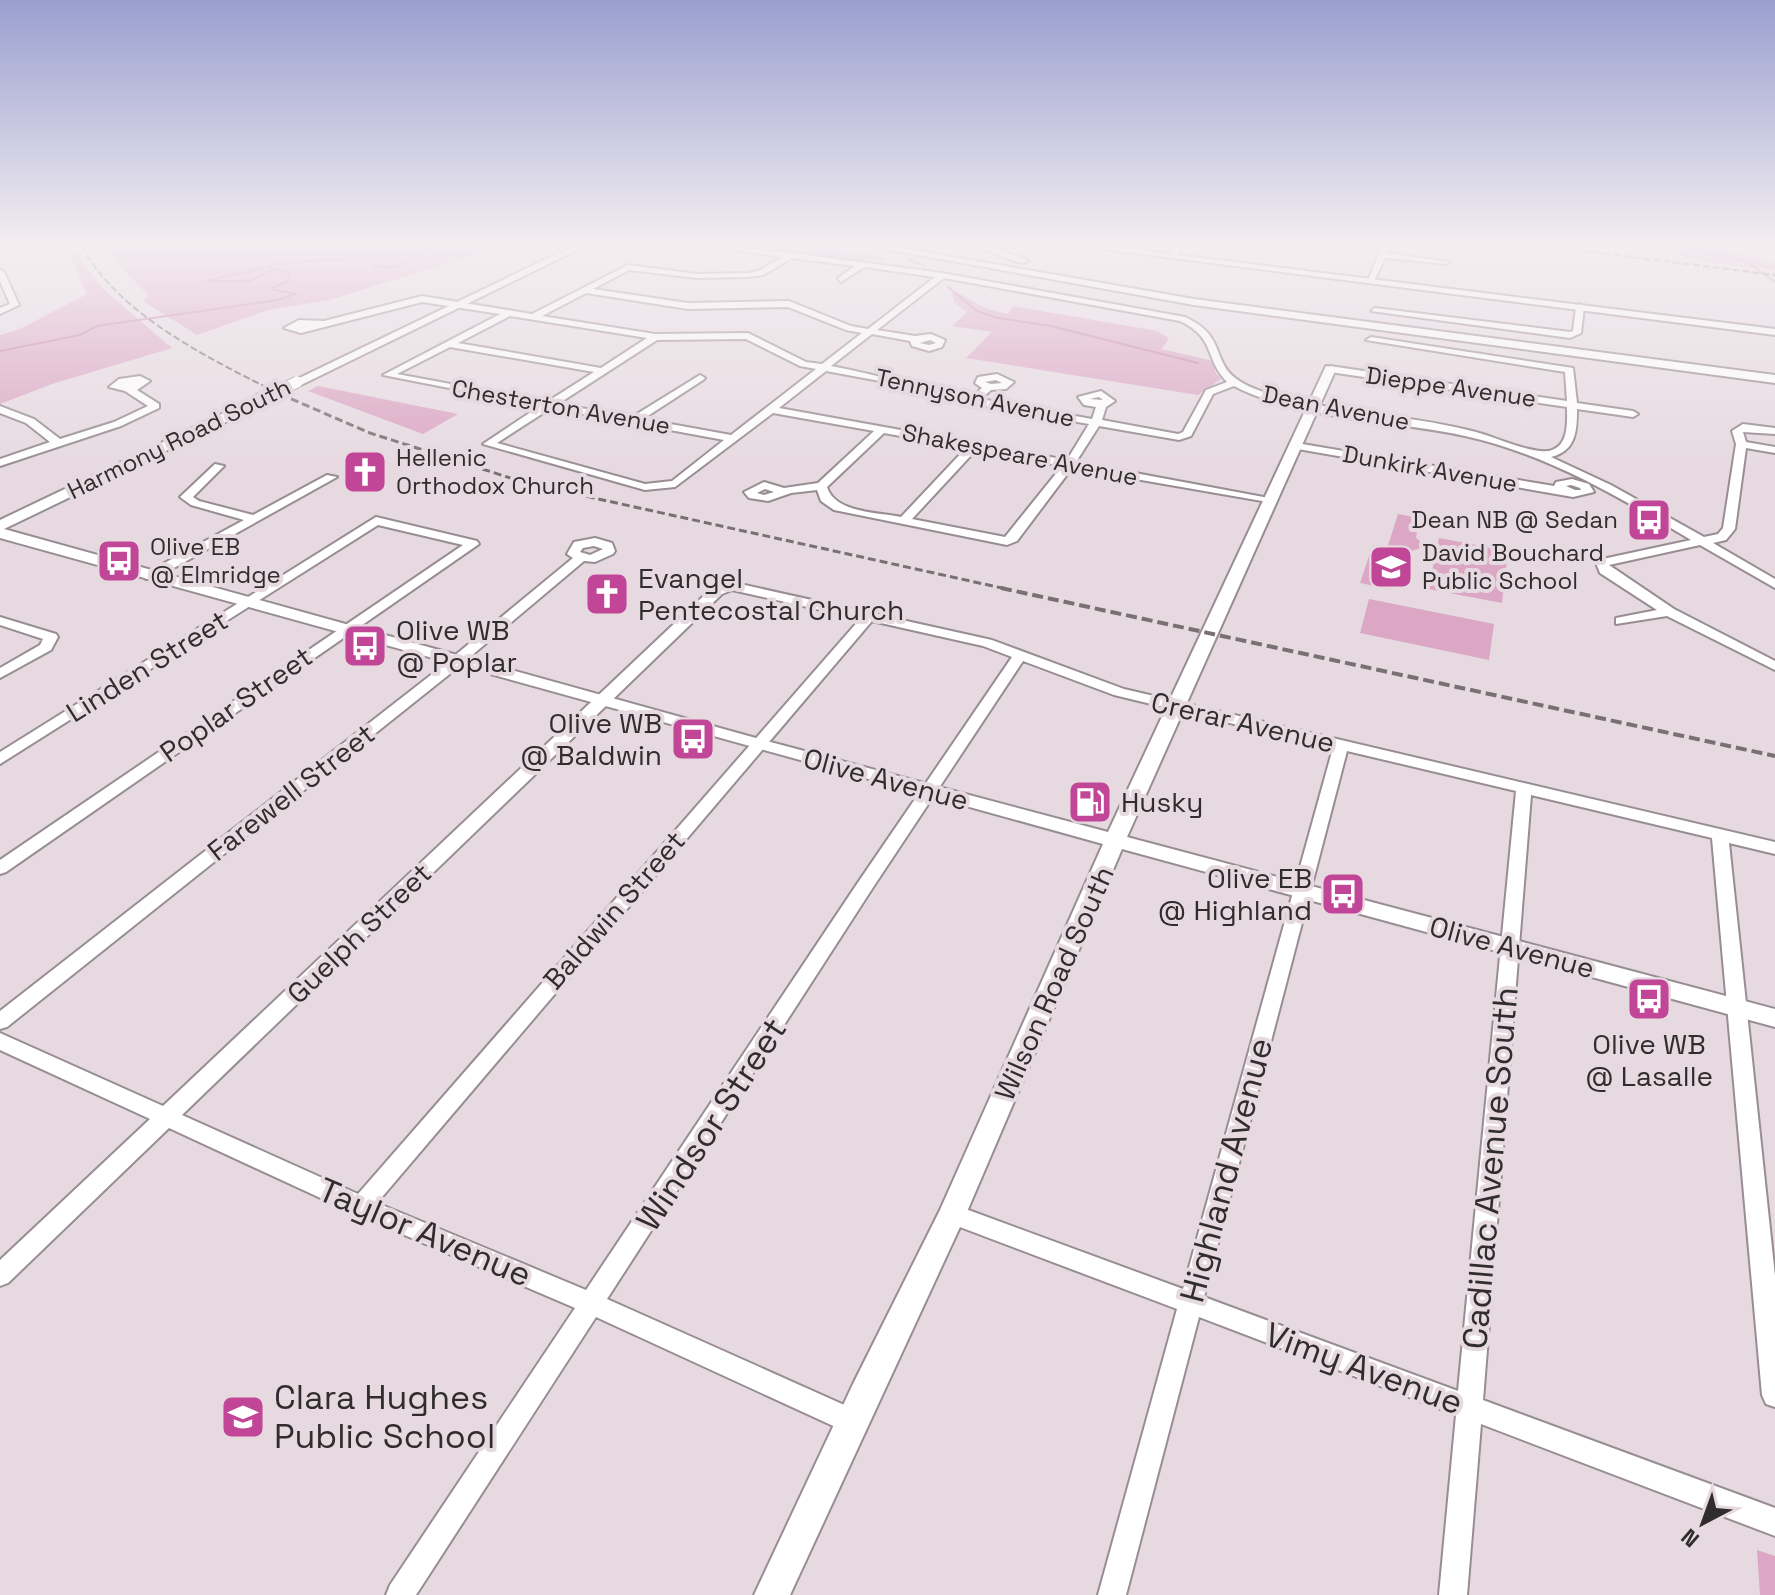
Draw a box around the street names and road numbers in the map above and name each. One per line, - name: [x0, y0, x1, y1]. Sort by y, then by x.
- street label: Dieppe Avenue: [1364, 359, 1538, 414]
- street label: Tennyson Avenue: [873, 361, 1077, 434]
- street label: Harmony Road South: [62, 371, 295, 506]
- street label: Chesterton Avenue: [449, 372, 673, 441]
- street label: Dean Avenue: [1260, 378, 1412, 437]
- street label: Shakespeare Avenue: [900, 416, 1140, 493]
- street label: Dunkirk Avenue: [1340, 438, 1520, 499]
- street label: Linden Street: [60, 602, 234, 730]
- street label: Poplar Street: [153, 638, 319, 770]
- street label: Crerar Avenue: [1148, 683, 1338, 761]
- street label: Farewell Street: [200, 715, 382, 869]
- street label: Olive Avenue: [800, 740, 972, 818]
- street label: Baldwin Street: [535, 823, 693, 997]
- street label: Guelph Street: [279, 855, 439, 1011]
- street label: Wilson Road South: [986, 860, 1122, 1106]
- street label: Olive Avenue: [1426, 908, 1598, 986]
- street label: Cadillac Avenue South: [1453, 985, 1528, 1351]
- street label: Windsor Street: [627, 1010, 796, 1239]
- street label: Highland Avenue: [1170, 1033, 1282, 1307]
- street label: Taylor Avenue: [312, 1168, 538, 1297]
- street label: Vimy Avenue: [1259, 1313, 1469, 1424]

